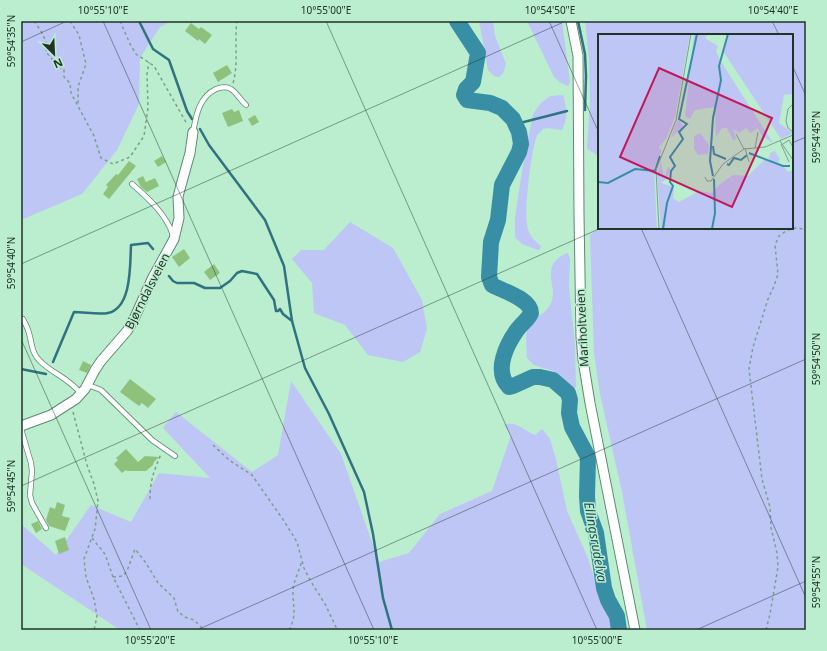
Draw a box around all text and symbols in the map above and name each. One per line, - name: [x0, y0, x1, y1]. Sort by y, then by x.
- text: 10°55'10"E: [78, 3, 128, 17]
- text: 10°55'00"E: [301, 3, 351, 17]
- text: 10°54'50"E: [525, 3, 575, 17]
- text: 10°54'40"E: [748, 3, 798, 17]
- text: 59°54'35"N: [4, 15, 18, 67]
- north arrow: [34, 34, 74, 74]
- inset map: [598, 34, 793, 229]
- text: N: [51, 55, 65, 72]
- text: 59°54'45"N: [809, 111, 823, 163]
- text: 59°54'40"N: [4, 237, 18, 289]
- street label: Bjørndalsveien: [120, 250, 174, 332]
- street label: Mariholtveien: [571, 289, 593, 367]
- text: 59°54'50"N: [809, 333, 823, 385]
- text: 59°54'45"N: [4, 460, 18, 512]
- water label: Ellingsrudelva: [580, 501, 612, 584]
- text: 59°54'55"N: [809, 556, 823, 608]
- text: 10°55'20"E: [125, 633, 175, 647]
- text: 10°55'10"E: [348, 633, 398, 647]
- text: 10°55'00"E: [572, 633, 622, 647]

